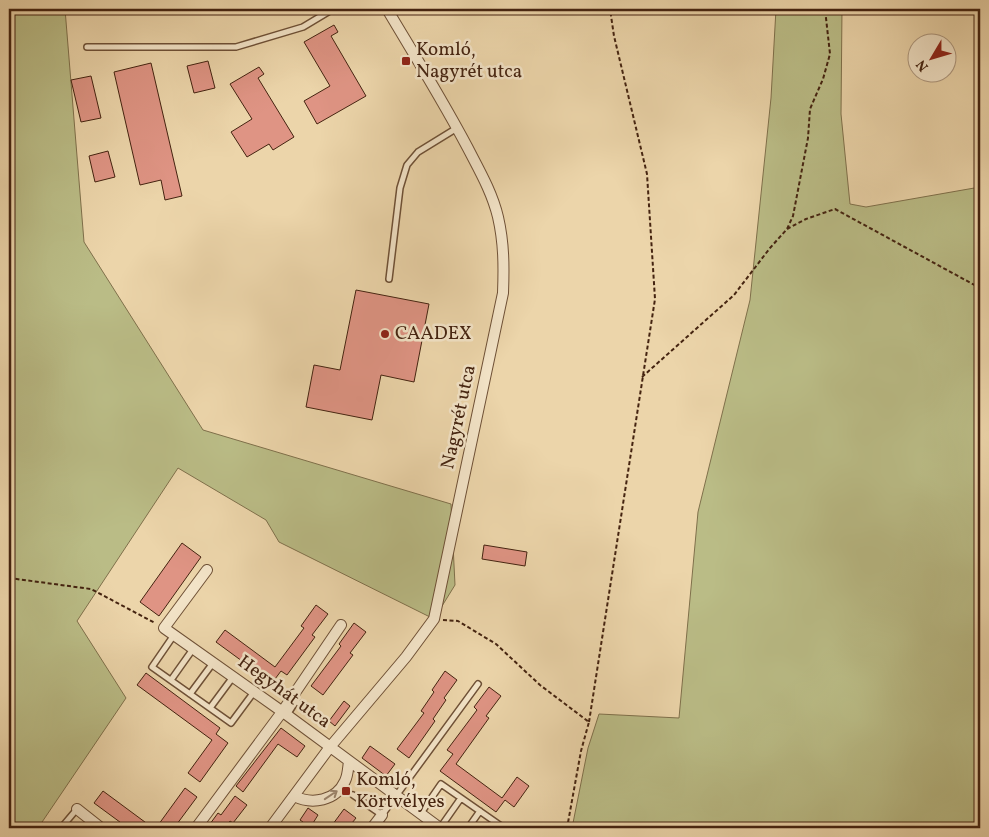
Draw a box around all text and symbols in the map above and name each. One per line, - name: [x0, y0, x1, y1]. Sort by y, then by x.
- north arrow: [906, 32, 956, 82]
- place label: Komló, Nagyrét utca: [416, 37, 522, 85]
- marker: Komló, Nagyrét utca: [400, 55, 412, 67]
- text: N: [912, 55, 934, 75]
- place label: CAADEX: [395, 321, 472, 347]
- marker: CAADEX: [379, 328, 391, 340]
- street label: Nagyrét utca: [435, 362, 483, 472]
- street label: Hegyhát utca: [232, 649, 336, 735]
- place label: Komló, Körtvélyes: [356, 767, 445, 815]
- marker: Komló, Körtvélyes: [340, 785, 352, 797]
- one-way arrow: [324, 789, 338, 800]

